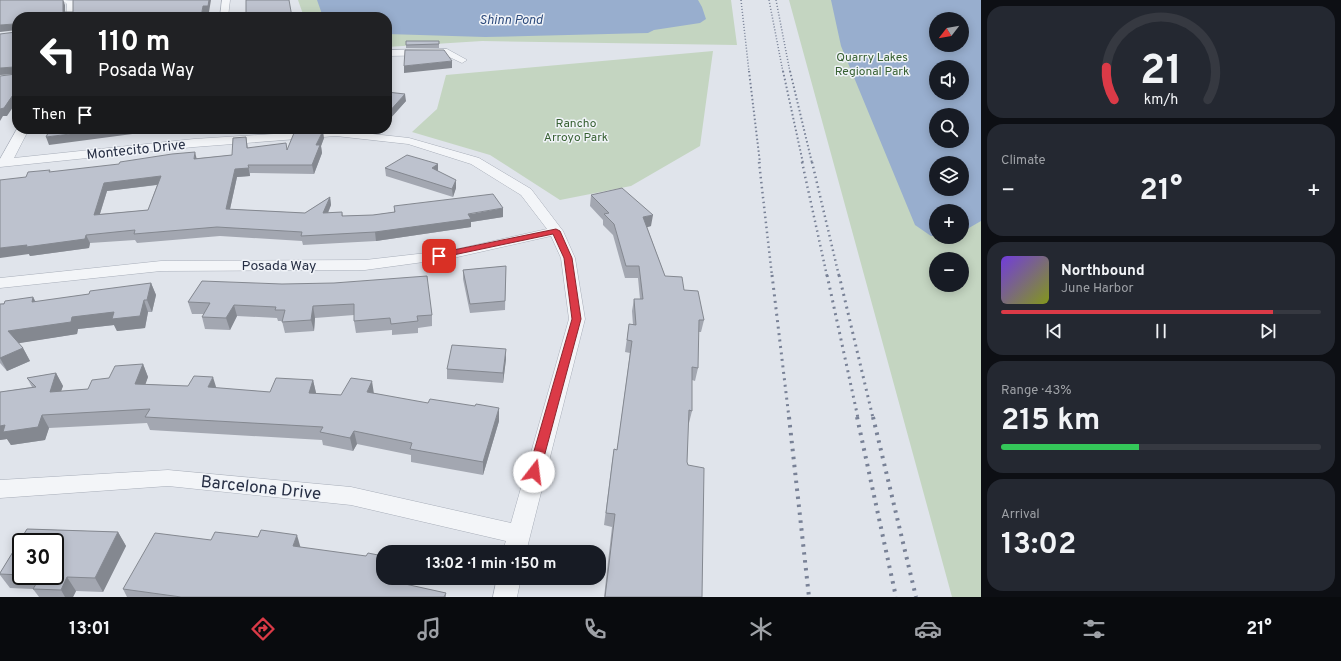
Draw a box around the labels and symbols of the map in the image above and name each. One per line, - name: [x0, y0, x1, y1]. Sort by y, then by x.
- north arrow: [929, 12, 969, 52]
- water label: Shinn Pond: [479, 13, 544, 29]
- park label: Quarry Lakes Regional Park: [835, 50, 909, 80]
- park label: Rancho Arroyo Park: [544, 116, 608, 146]
- street label: Montecito Drive: [86, 137, 187, 164]
- pin: [422, 239, 456, 273]
- street label: Posada Way: [242, 258, 316, 275]
- position arrow: [513, 451, 555, 493]
- street label: Barcelona Drive: [199, 472, 322, 506]
- speed limit sign: 30: [12, 533, 64, 585]

